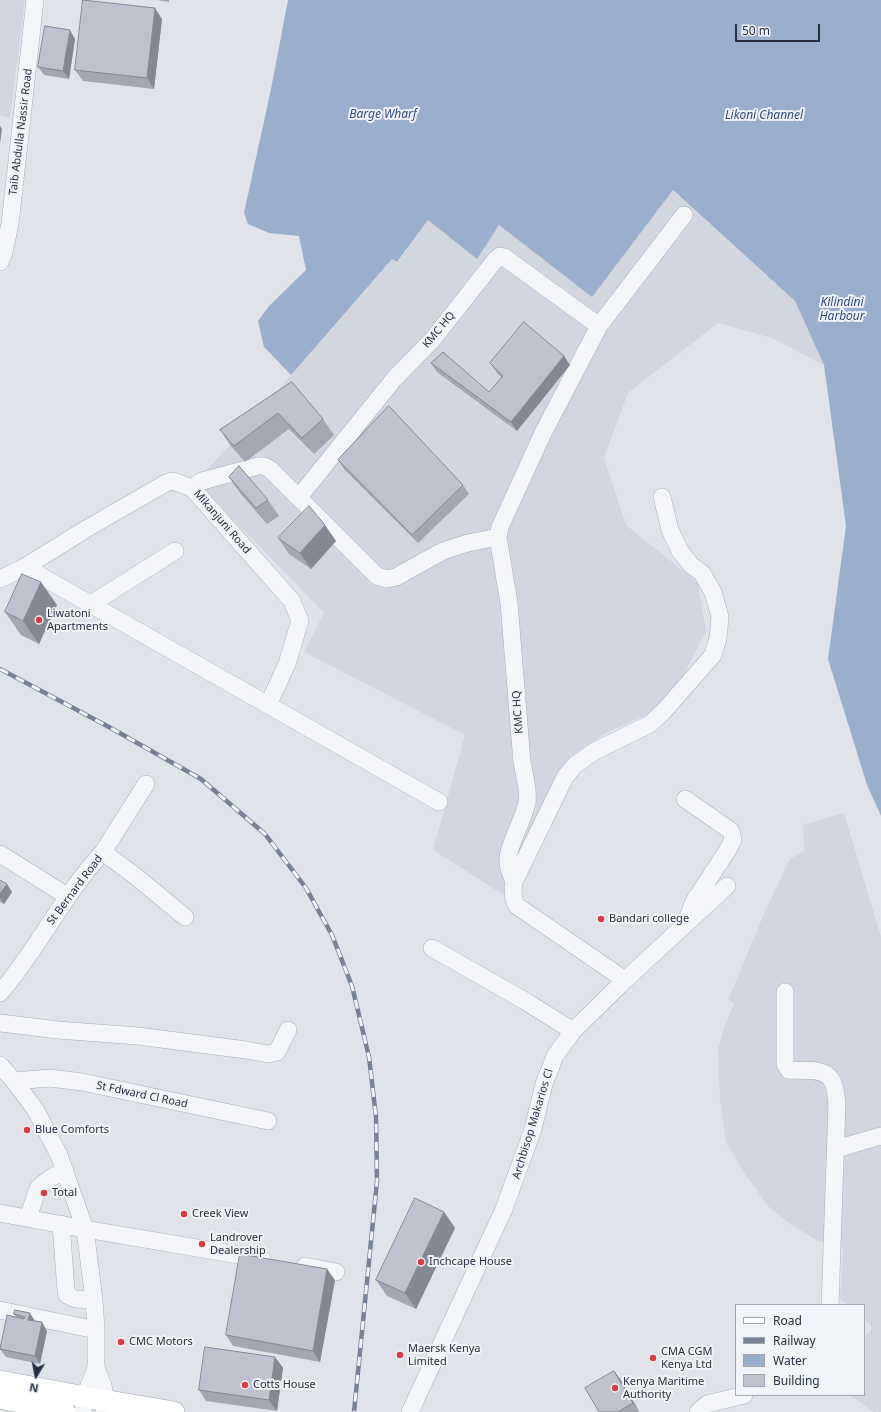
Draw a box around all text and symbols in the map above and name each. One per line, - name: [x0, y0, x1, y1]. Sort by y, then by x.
- scale bar: [737, 16, 822, 42]
- text: 50 m: [742, 22, 770, 39]
- street label: Taib Abdulla Nassir Road: [7, 68, 35, 196]
- water label: Barge Wharf: [349, 108, 417, 122]
- water label: Likoni Channel: [725, 109, 803, 123]
- water label: Kilindini Harbour: [819, 296, 865, 324]
- street label: KMC HQ: [420, 309, 458, 351]
- street label: Mikanjuni Road: [191, 487, 253, 557]
- place label: Liwatoni Apartments: [47, 607, 108, 633]
- marker: Liwatoni Apartments: [34, 615, 44, 625]
- street label: KMC HQ: [510, 690, 526, 734]
- street label: St Bernard Road: [44, 852, 106, 928]
- place label: Bandari college: [609, 912, 689, 926]
- marker: Bandari college: [596, 914, 606, 924]
- street label: Archbisop Makarios Cl: [510, 1067, 556, 1181]
- street label: St Fdward Cl Road: [95, 1079, 189, 1111]
- place label: Blue Comforts: [35, 1123, 109, 1137]
- marker: Blue Comforts: [22, 1125, 32, 1135]
- place label: Total: [52, 1186, 77, 1200]
- marker: Total: [39, 1188, 49, 1198]
- place label: Creek View: [192, 1207, 248, 1221]
- marker: Creek View: [179, 1209, 189, 1219]
- place label: Landrover Dealership: [210, 1231, 266, 1257]
- marker: Landrover Dealership: [197, 1239, 207, 1249]
- place label: Inchcape House: [429, 1255, 512, 1269]
- marker: Inchcape House: [416, 1257, 426, 1267]
- legend: [735, 1304, 865, 1396]
- text: Road: [773, 1312, 802, 1329]
- text: Railway: [773, 1332, 816, 1349]
- place label: CMC Motors: [129, 1335, 193, 1349]
- marker: CMC Motors: [116, 1337, 126, 1347]
- place label: Maersk Kenya Limited: [408, 1342, 480, 1368]
- place label: CMA CGM Kenya Ltd: [661, 1345, 713, 1371]
- marker: Maersk Kenya Limited: [395, 1350, 405, 1360]
- text: Water: [773, 1352, 807, 1369]
- marker: CMA CGM Kenya Ltd: [648, 1353, 658, 1363]
- north arrow: [16, 1356, 56, 1396]
- text: Building: [773, 1372, 820, 1389]
- place label: Kenya Maritime Authority: [623, 1375, 704, 1401]
- place label: Cotts House: [253, 1378, 316, 1392]
- text: N: [28, 1380, 40, 1396]
- marker: Cotts House: [240, 1380, 250, 1390]
- marker: Kenya Maritime Authority: [610, 1383, 620, 1393]

